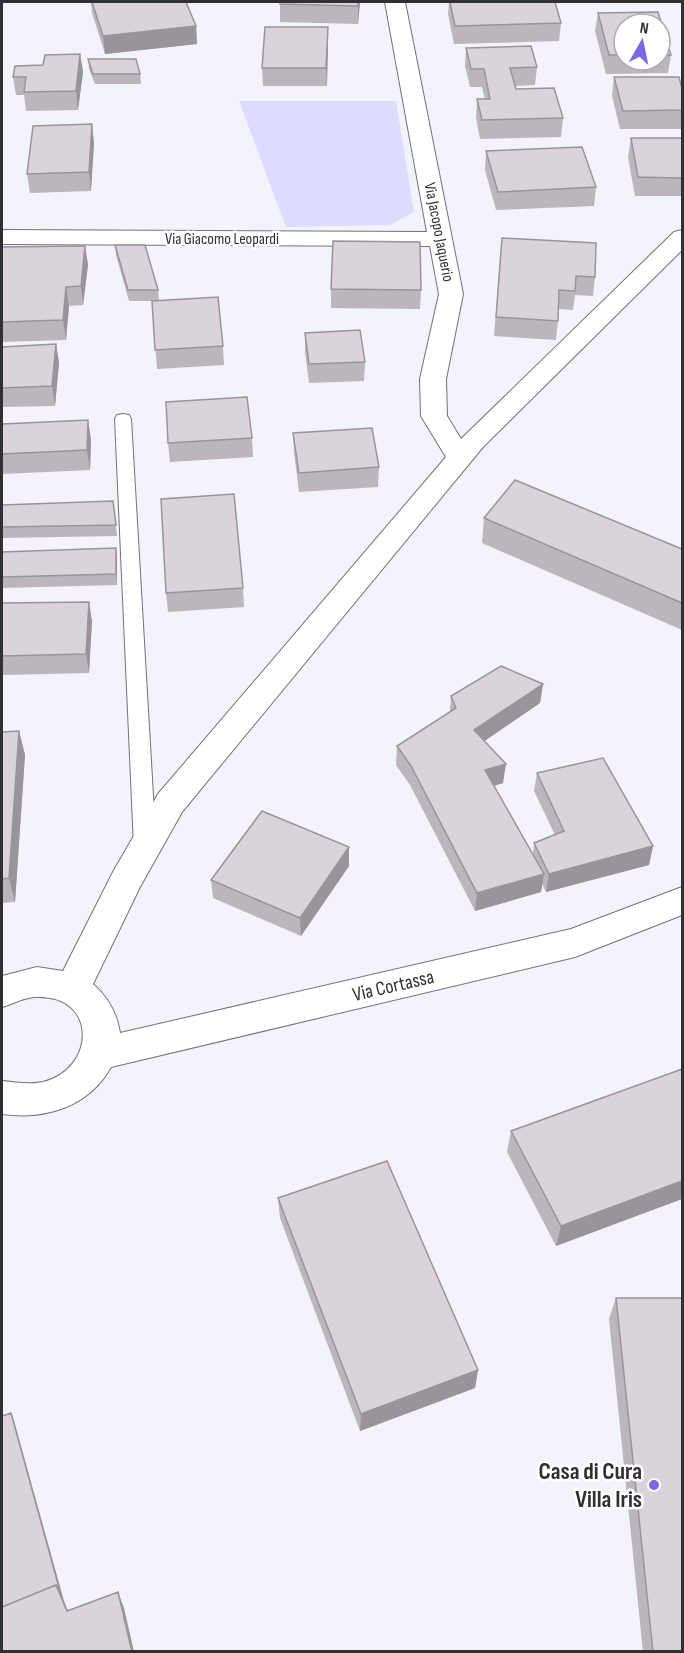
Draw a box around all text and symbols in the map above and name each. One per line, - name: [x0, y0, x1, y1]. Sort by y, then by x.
- north arrow: [612, 12, 672, 72]
- text: N: [638, 19, 650, 39]
- street label: Via Jacopo Jaquerio: [420, 181, 457, 283]
- street label: Via Giacomo Leopardi: [165, 230, 279, 249]
- street label: Via Cortassa: [350, 965, 436, 1007]
- place label: Casa di Cura Villa Iris: [539, 1457, 642, 1514]
- marker: Casa di Cura Villa Iris: [647, 1478, 661, 1492]

